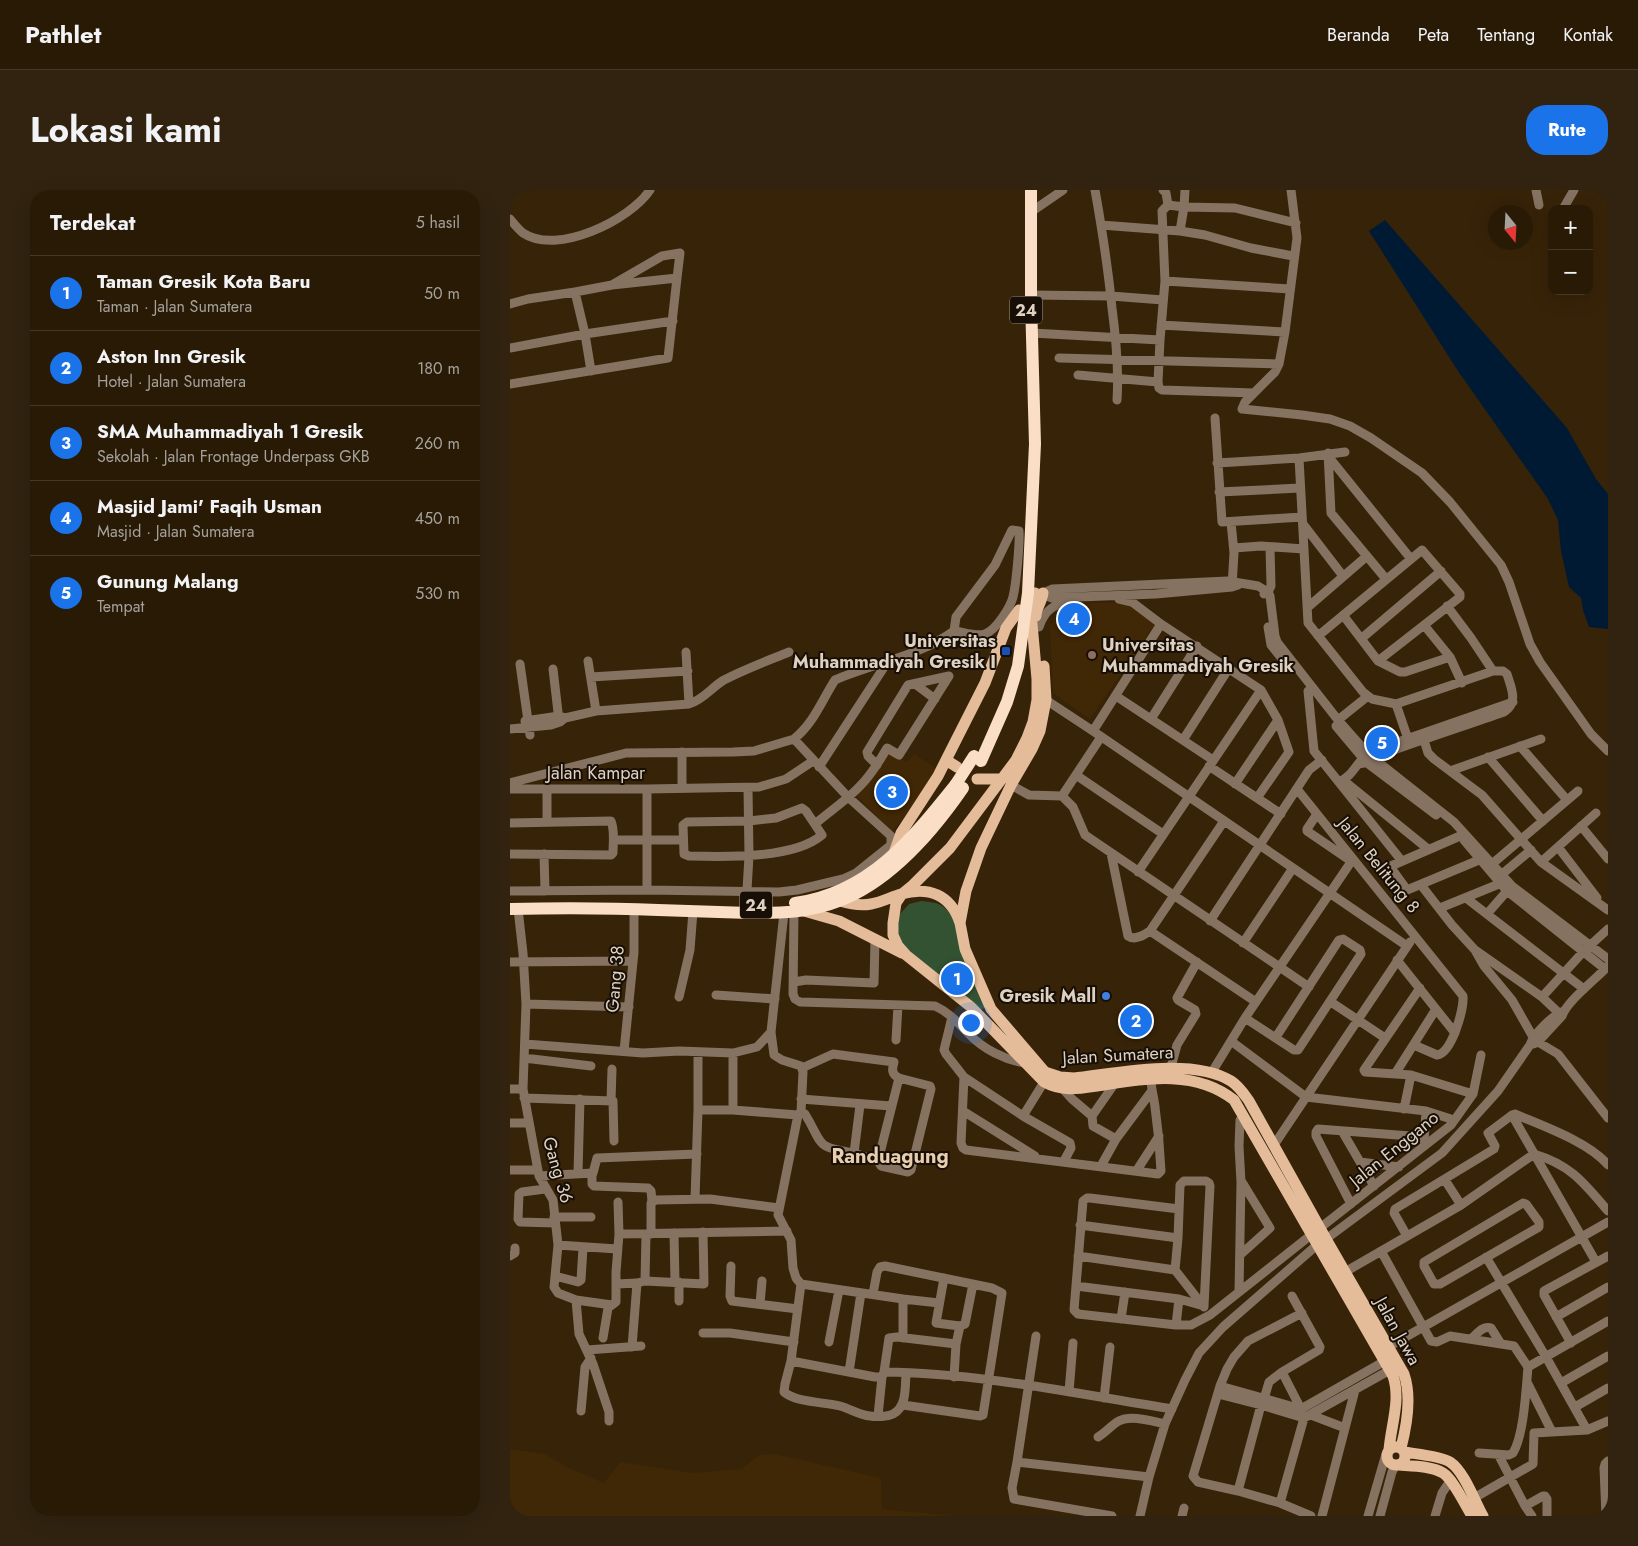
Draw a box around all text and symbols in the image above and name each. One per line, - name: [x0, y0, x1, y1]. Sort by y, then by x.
- text: Pathlet: [25, 17, 101, 52]
- text: Beranda: [1327, 22, 1390, 48]
- text: Peta: [1418, 22, 1449, 48]
- text: Tentang: [1477, 22, 1535, 48]
- text: Kontak: [1563, 22, 1613, 48]
- text: Lokasi kami: [30, 105, 222, 155]
- button: Rute: [1526, 105, 1608, 155]
- north arrow: [1488, 205, 1533, 250]
- map controls: [1548, 205, 1593, 295]
- button: +: [1548, 205, 1593, 250]
- text: Terdekat: [50, 208, 135, 238]
- text: 5 hasil: [416, 211, 460, 234]
- button: −: [1548, 250, 1593, 295]
- text: Taman Gresik Kota Baru: [97, 268, 310, 295]
- text: 1: [62, 282, 70, 305]
- text: 50 m: [424, 282, 460, 305]
- text: Taman · Jalan Sumatera: [97, 295, 252, 318]
- road number: 24: [1010, 296, 1042, 324]
- text: Aston Inn Gresik: [97, 343, 246, 370]
- text: 2: [61, 357, 71, 380]
- text: 180 m: [417, 357, 460, 380]
- text: Hotel · Jalan Sumatera: [97, 370, 246, 393]
- text: SMA Muhammadiyah 1 Gresik: [97, 418, 364, 445]
- text: 3: [61, 432, 71, 455]
- text: 260 m: [415, 432, 460, 455]
- text: Sekolah · Jalan Frontage Underpass GKB: [97, 445, 370, 468]
- text: Masjid Jami' Faqih Usman: [97, 493, 322, 520]
- text: 4: [60, 507, 72, 530]
- text: 450 m: [415, 507, 460, 530]
- text: Masjid · Jalan Sumatera: [97, 520, 255, 543]
- text: Gunung Malang: [97, 568, 239, 595]
- text: 5: [61, 582, 71, 605]
- text: 530 m: [415, 582, 460, 605]
- text: Tempat: [97, 595, 144, 618]
- pin: 4: [1058, 600, 1090, 638]
- place label: Universitas Muhammadiyah Gresik I: [793, 628, 996, 675]
- place label: Universitas Muhammadiyah Gresik: [1102, 632, 1295, 679]
- marker: Universitas Muhammadiyah Gresik I: [1000, 645, 1012, 657]
- marker: Universitas Muhammadiyah Gresik: [1086, 649, 1098, 661]
- pin: 5: [1366, 724, 1398, 762]
- street label: Jalan Kampar: [545, 760, 646, 786]
- pin: 3: [876, 773, 908, 811]
- street label: Jalan Belitung 8: [1331, 810, 1426, 919]
- road number: 24: [740, 892, 772, 918]
- street label: Gang 38: [599, 944, 631, 1014]
- pin: 1: [941, 960, 973, 998]
- place label: Gresik Mall: [999, 983, 1096, 1009]
- marker: Gresik Mall: [1100, 990, 1112, 1002]
- pin: 2: [1120, 1002, 1152, 1040]
- your location: [958, 1010, 984, 1036]
- street label: Jalan Sumatera: [1060, 1039, 1174, 1071]
- street label: Jalan Enggano: [1342, 1105, 1444, 1194]
- street label: Gang 36: [536, 1134, 580, 1206]
- district label: Randuagung: [831, 1142, 949, 1171]
- street label: Jalan Jawa: [1368, 1290, 1427, 1370]

